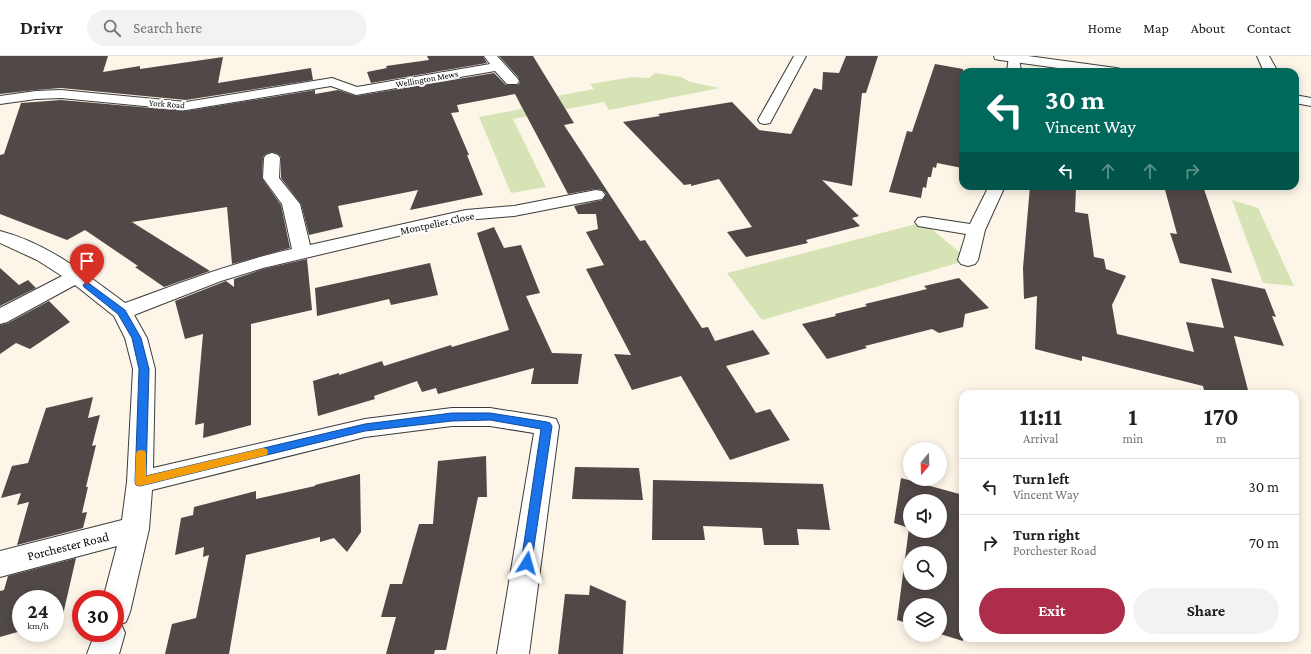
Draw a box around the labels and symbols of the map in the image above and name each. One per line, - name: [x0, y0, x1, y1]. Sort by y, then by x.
- street label: Wellington Mews: [395, 68, 460, 89]
- street label: York Road: [149, 98, 186, 110]
- street label: Montpelier Close: [399, 209, 475, 238]
- pin: [70, 244, 104, 285]
- north arrow: [903, 442, 947, 486]
- street label: Porchester Road: [26, 529, 110, 563]
- position arrow: [506, 542, 548, 584]
- speed limit sign: 30: [72, 590, 124, 642]

